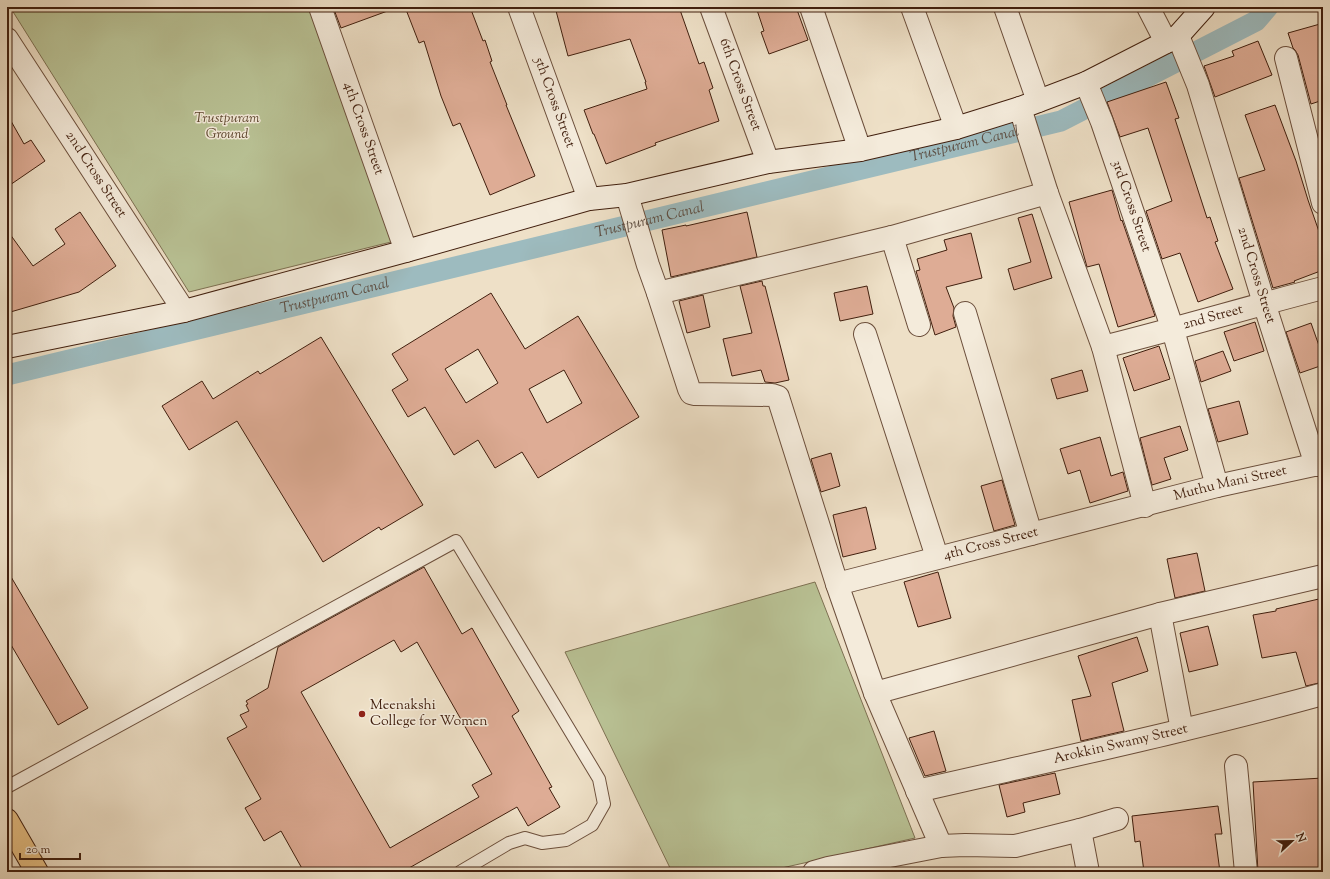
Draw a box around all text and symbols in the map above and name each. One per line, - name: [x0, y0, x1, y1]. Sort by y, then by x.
- street label: 6th Cross Street: [714, 36, 766, 134]
- street label: 5th Cross Street: [528, 54, 580, 151]
- street label: 4th Cross Street: [337, 80, 389, 178]
- park label: Trustpuram Ground: [194, 109, 260, 145]
- water label: Trustpuram Canal: [908, 121, 1021, 168]
- street label: 2nd Cross Street: [60, 127, 131, 222]
- street label: 3rd Cross Street: [1106, 157, 1156, 255]
- water label: Trustpuram Canal: [593, 197, 706, 243]
- street label: 2nd Cross Street: [1232, 225, 1280, 326]
- water label: Trustpuram Canal: [278, 273, 392, 319]
- street label: 2nd Street: [1181, 300, 1246, 336]
- street label: Muthu Mani Street: [1172, 461, 1289, 507]
- street label: 4th Cross Street: [941, 522, 1041, 566]
- place label: Meenakshi College for Women: [370, 696, 487, 732]
- marker: Meenakshi College for Women: [357, 709, 367, 719]
- street label: Arokkin Swamy Street: [1052, 719, 1190, 770]
- north arrow: [1272, 821, 1312, 861]
- text: N: [1291, 830, 1309, 845]
- scale bar: [20, 835, 80, 861]
- text: 20 m: [26, 841, 51, 859]

